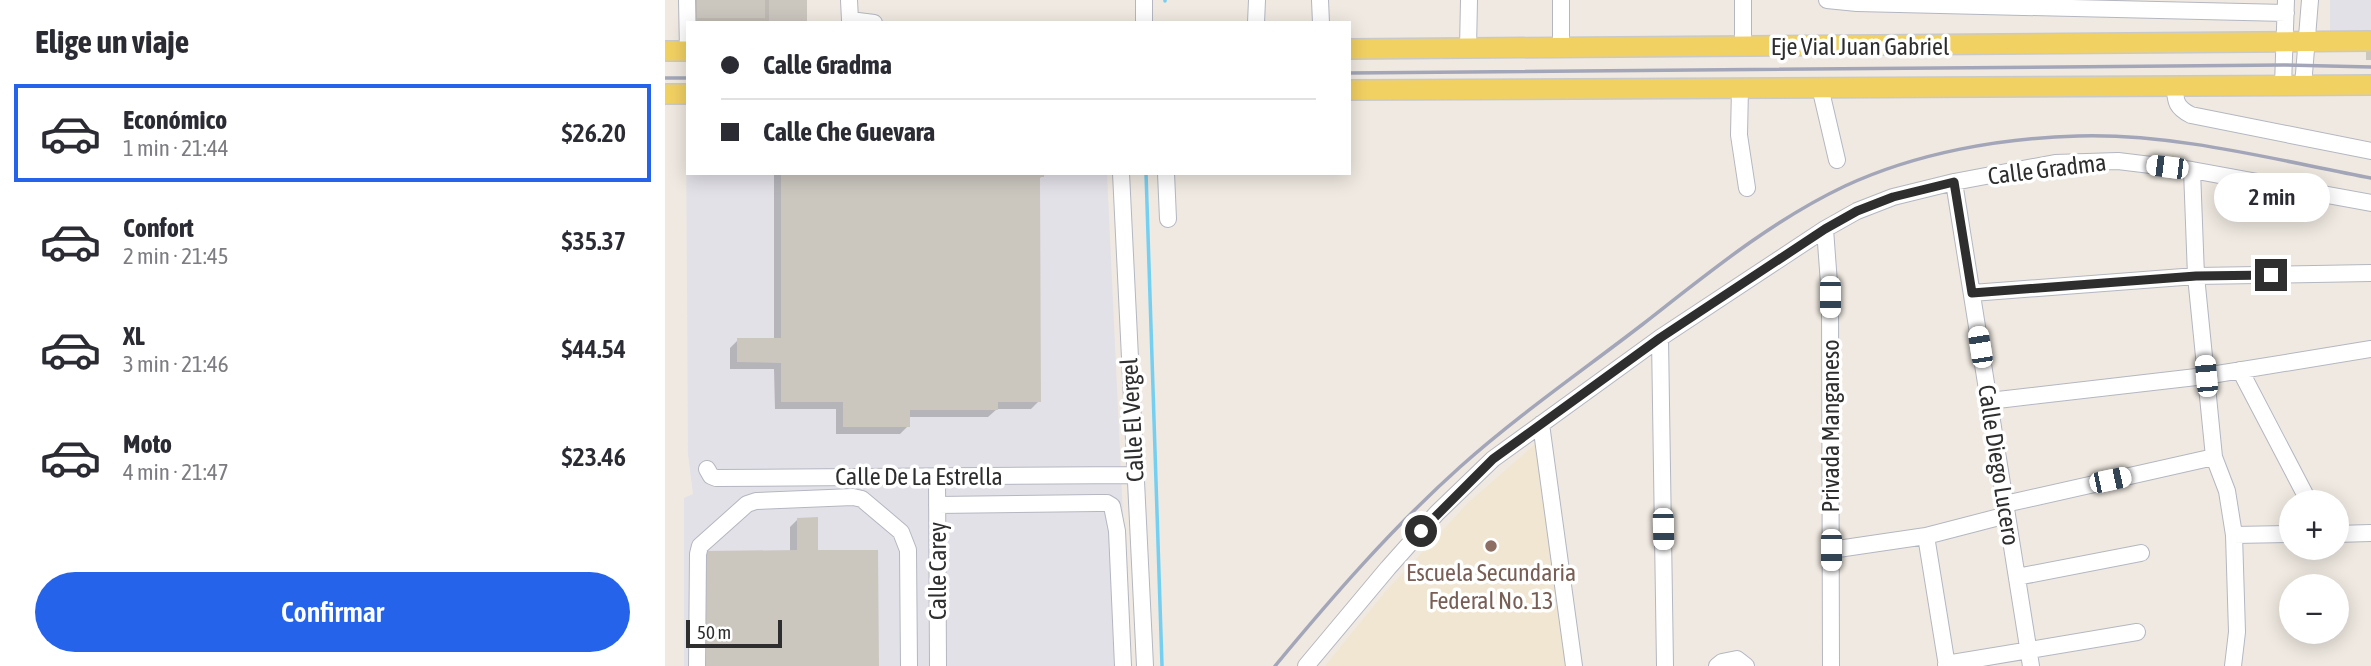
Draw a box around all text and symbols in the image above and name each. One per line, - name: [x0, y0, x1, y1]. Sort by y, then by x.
- text: Elige un viaje: [35, 23, 189, 60]
- street label: Eje Vial Juan Gabriel: [1771, 33, 1950, 60]
- text: Calle Gradma: [763, 50, 892, 80]
- icon: car: [39, 102, 102, 165]
- text: Económico: [123, 105, 227, 135]
- text: Calle Che Guevara: [763, 117, 935, 147]
- text: $26.20: [562, 118, 626, 148]
- text: 1 min · 21:44: [123, 135, 229, 161]
- street label: Calle Gradma: [1986, 148, 2108, 190]
- car: [2145, 154, 2190, 180]
- callout: 2 min: [2213, 174, 2329, 222]
- text: 2 min: [2249, 184, 2295, 210]
- icon: car: [39, 210, 102, 273]
- text: Confort: [123, 213, 194, 243]
- text: $35.37: [562, 226, 626, 256]
- text: 2 min · 21:45: [123, 243, 229, 269]
- route end: [2255, 259, 2287, 291]
- car: [1820, 276, 1841, 318]
- icon: car: [39, 318, 102, 381]
- text: XL: [123, 321, 145, 351]
- car: [1967, 325, 1994, 369]
- text: $44.54: [562, 334, 626, 364]
- street label: Privada Manganeso: [1817, 339, 1844, 513]
- text: 3 min · 21:46: [123, 351, 229, 377]
- car: [2194, 354, 2219, 398]
- street label: Calle El Vergel: [1115, 357, 1149, 483]
- street label: Calle Diego Lucero: [1973, 383, 2025, 547]
- icon: car: [39, 426, 102, 489]
- text: Moto: [123, 429, 172, 459]
- text: $23.46: [562, 442, 626, 472]
- text: 4 min · 21:47: [123, 459, 229, 485]
- street label: Calle De La Estrella: [835, 463, 1003, 490]
- car: [2088, 465, 2133, 495]
- map controls: [2279, 490, 2349, 644]
- button: +: [2279, 490, 2349, 560]
- car: [1653, 508, 1674, 550]
- route start: [1405, 515, 1437, 547]
- street label: Calle Carey: [924, 522, 951, 620]
- car: [1821, 529, 1842, 571]
- marker: Escuela Secundaria Federal No. 13: [1483, 538, 1499, 554]
- place label: Escuela Secundaria Federal No. 13: [1406, 559, 1576, 614]
- button: Confirmar: [35, 572, 630, 652]
- button: −: [2279, 574, 2349, 644]
- scale bar: [686, 617, 782, 649]
- text: 50 m: [697, 621, 731, 643]

